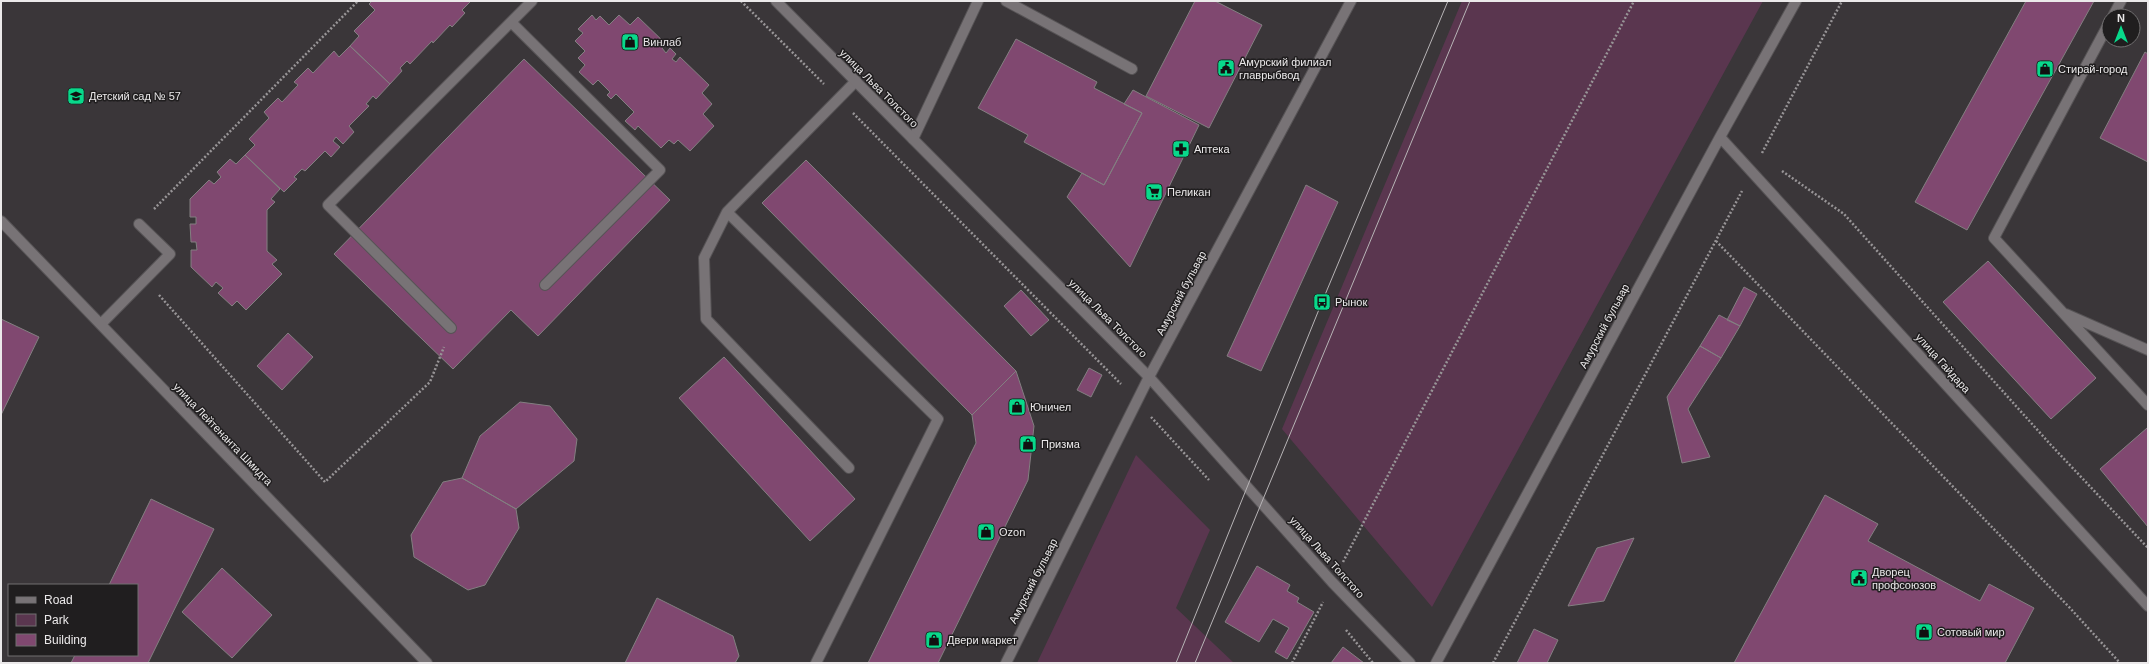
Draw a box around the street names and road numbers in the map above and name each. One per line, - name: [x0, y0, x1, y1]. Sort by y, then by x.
- street label: улица Льва Толстого: [837, 46, 921, 130]
- street label: Амурский бульвар: [1154, 249, 1208, 337]
- street label: улица Льва Толстого: [1066, 276, 1150, 360]
- street label: Амурский бульвар: [1577, 282, 1631, 370]
- street label: улица Гайдара: [1913, 331, 1973, 396]
- street label: улица Лейтенанта Шмидта: [171, 380, 276, 488]
- street label: улица Льва Толстого: [1287, 514, 1367, 600]
- street label: Амурский бульвар: [1006, 537, 1060, 625]

